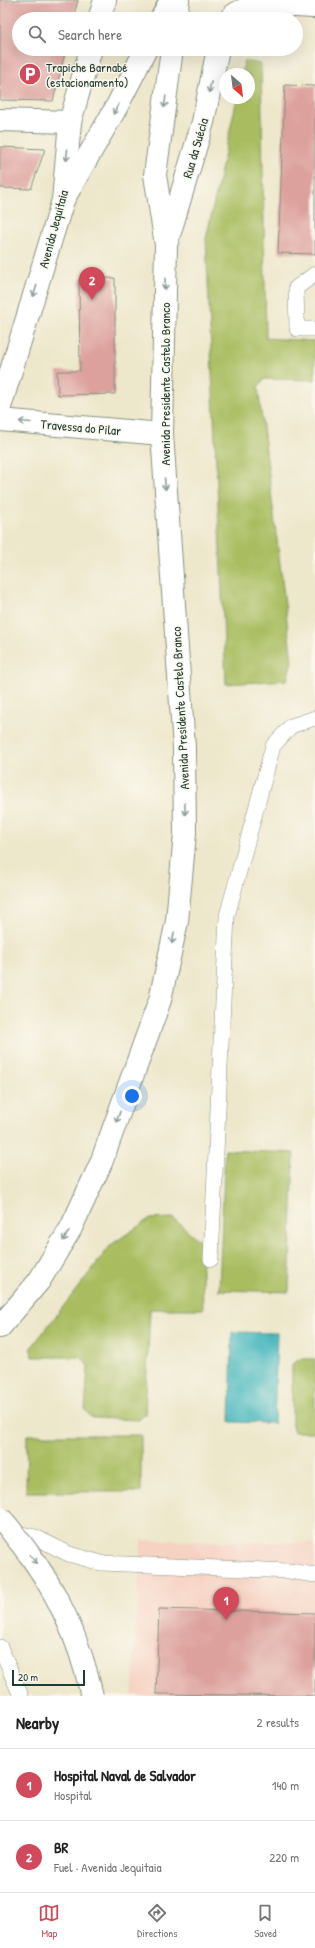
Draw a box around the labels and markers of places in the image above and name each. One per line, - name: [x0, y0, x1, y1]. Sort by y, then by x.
- place label: Trapiche Barnabé (estacionamento): [46, 58, 129, 91]
- parking icon: Trapiche Barnabé (estacionamento): [17, 61, 43, 87]
- pin: 2: [79, 267, 105, 300]
- pin: 1: [213, 1587, 239, 1620]

